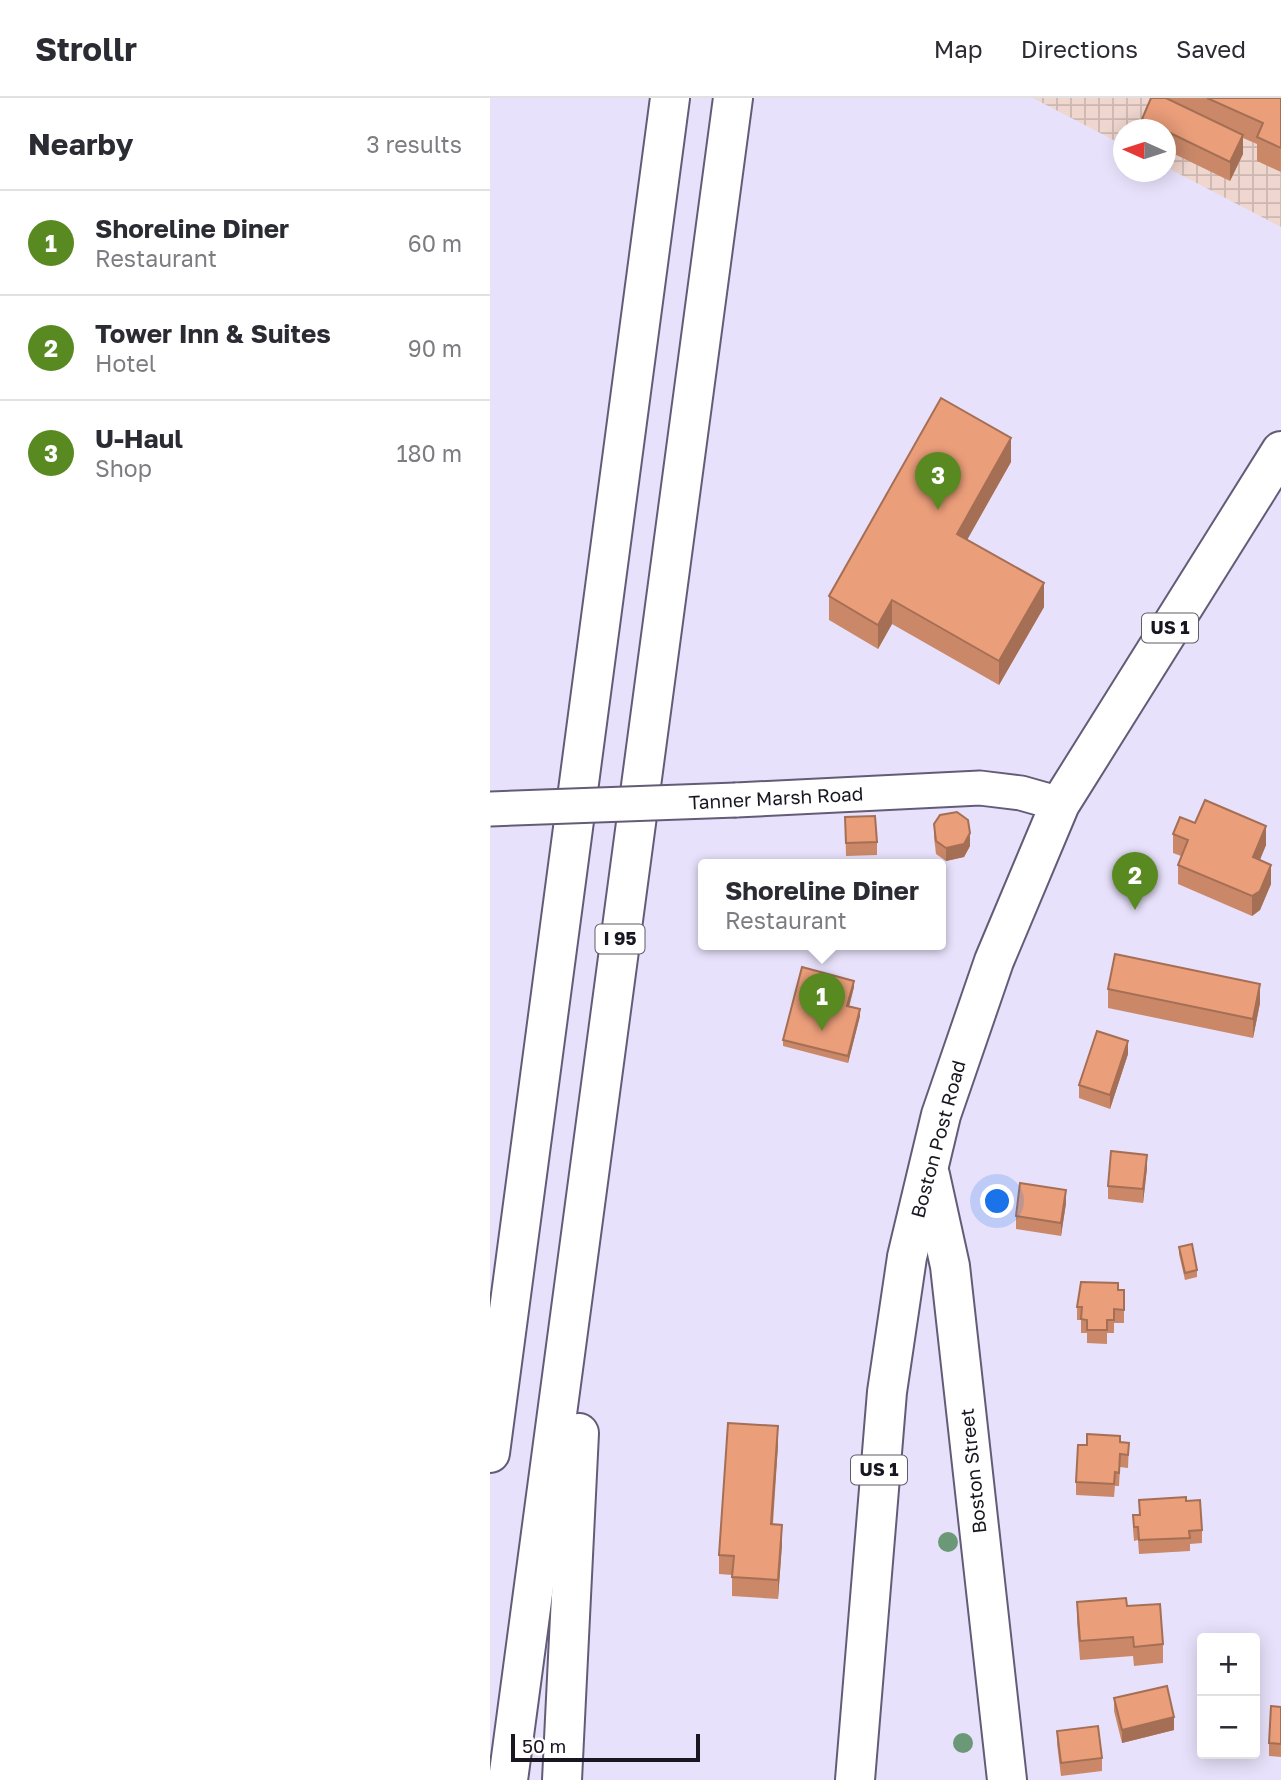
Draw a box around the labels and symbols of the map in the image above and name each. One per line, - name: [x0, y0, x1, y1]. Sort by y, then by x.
- north arrow: [1113, 119, 1176, 182]
- pin: 3: [915, 452, 961, 510]
- road number: US 1: [1142, 614, 1198, 642]
- street label: Tanner Marsh Road: [688, 781, 864, 814]
- pin: 2: [1112, 852, 1158, 910]
- road number: I 95: [596, 924, 644, 954]
- pin: 1: [799, 973, 845, 1031]
- street label: Boston Post Road: [905, 1058, 970, 1220]
- your location: [980, 1184, 1014, 1218]
- street label: Boston Street: [954, 1407, 991, 1535]
- road number: US 1: [851, 1456, 907, 1484]
- scale bar: [511, 1731, 700, 1763]

